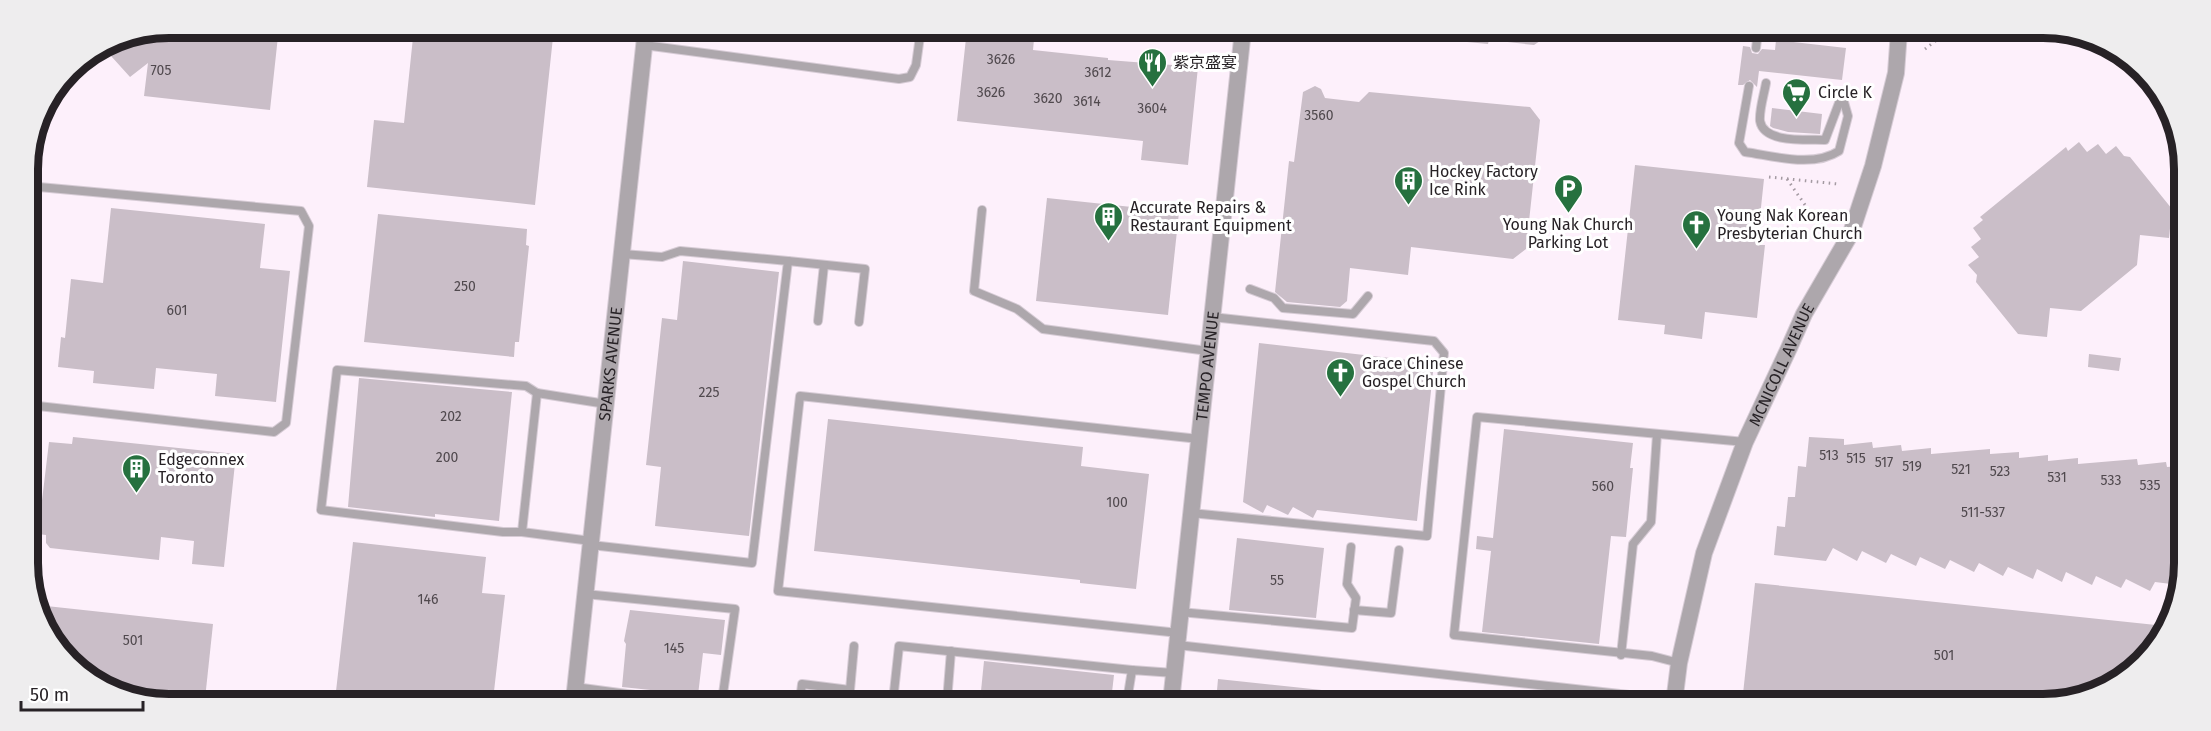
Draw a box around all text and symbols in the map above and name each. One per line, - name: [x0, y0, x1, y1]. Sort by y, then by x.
- restaurant icon: 紫京盛宴: [1136, 46, 1168, 88]
- house number: 3626: [987, 51, 1015, 68]
- place label: 紫京盛宴: [1173, 53, 1237, 72]
- house number: 705: [151, 62, 171, 79]
- house number: 3612: [1085, 64, 1111, 81]
- supermarket icon: Circle K: [1781, 76, 1813, 118]
- place label: Circle K: [1818, 83, 1872, 102]
- house number: 3626: [977, 84, 1005, 101]
- house number: 3620: [1033, 90, 1063, 107]
- house number: 3614: [1073, 93, 1101, 110]
- house number: 3604: [1137, 100, 1167, 117]
- house number: 3560: [1304, 107, 1334, 124]
- place label: Hockey Factory Ice Rink: [1429, 162, 1538, 199]
- building icon: Hockey Factory Ice Rink: [1392, 164, 1424, 206]
- parking icon: Young Nak Church Parking Lot: [1552, 172, 1584, 214]
- place label: Accurate Repairs & Restaurant Equipment: [1130, 198, 1292, 235]
- building icon: Accurate Repairs & Restaurant Equipment: [1093, 200, 1125, 242]
- place label: Young Nak Korean Presbyterian Church: [1717, 206, 1863, 243]
- church icon: Young Nak Korean Presbyterian Church: [1680, 208, 1712, 250]
- place label: Young Nak Church Parking Lot: [1503, 215, 1633, 252]
- house number: 250: [454, 278, 476, 295]
- street label: MCNICOLL AVENUE: [1744, 299, 1818, 429]
- house number: 601: [167, 302, 188, 319]
- street label: SPARKS AVENUE: [594, 306, 626, 422]
- street label: TEMPO AVENUE: [1192, 310, 1222, 422]
- place label: Grace Chinese Gospel Church: [1362, 354, 1466, 391]
- church icon: Grace Chinese Gospel Church: [1325, 356, 1357, 398]
- house number: 225: [699, 384, 719, 401]
- house number: 202: [440, 408, 462, 425]
- house number: 513: [1819, 447, 1839, 464]
- house number: 200: [436, 449, 458, 466]
- place label: Edgeconnex Toronto: [158, 450, 245, 487]
- house number: 515: [1846, 450, 1866, 467]
- building icon: Edgeconnex Toronto: [121, 452, 153, 494]
- house number: 517: [1875, 454, 1893, 471]
- house number: 519: [1902, 458, 1922, 475]
- house number: 521: [1951, 461, 1971, 478]
- house number: 523: [1990, 463, 2010, 480]
- house number: 531: [2047, 469, 2067, 486]
- house number: 533: [2101, 472, 2121, 489]
- house number: 535: [2140, 477, 2160, 494]
- house number: 560: [1592, 478, 1614, 495]
- house number: 100: [1106, 494, 1128, 511]
- house number: 511-537: [1961, 504, 2005, 521]
- house number: 55: [1270, 572, 1284, 589]
- house number: 146: [418, 591, 438, 608]
- house number: 501: [123, 632, 143, 649]
- house number: 145: [664, 640, 684, 657]
- house number: 501: [1934, 647, 1954, 664]
- scale bar: [21, 674, 142, 712]
- text: 50 m: [30, 684, 69, 706]

